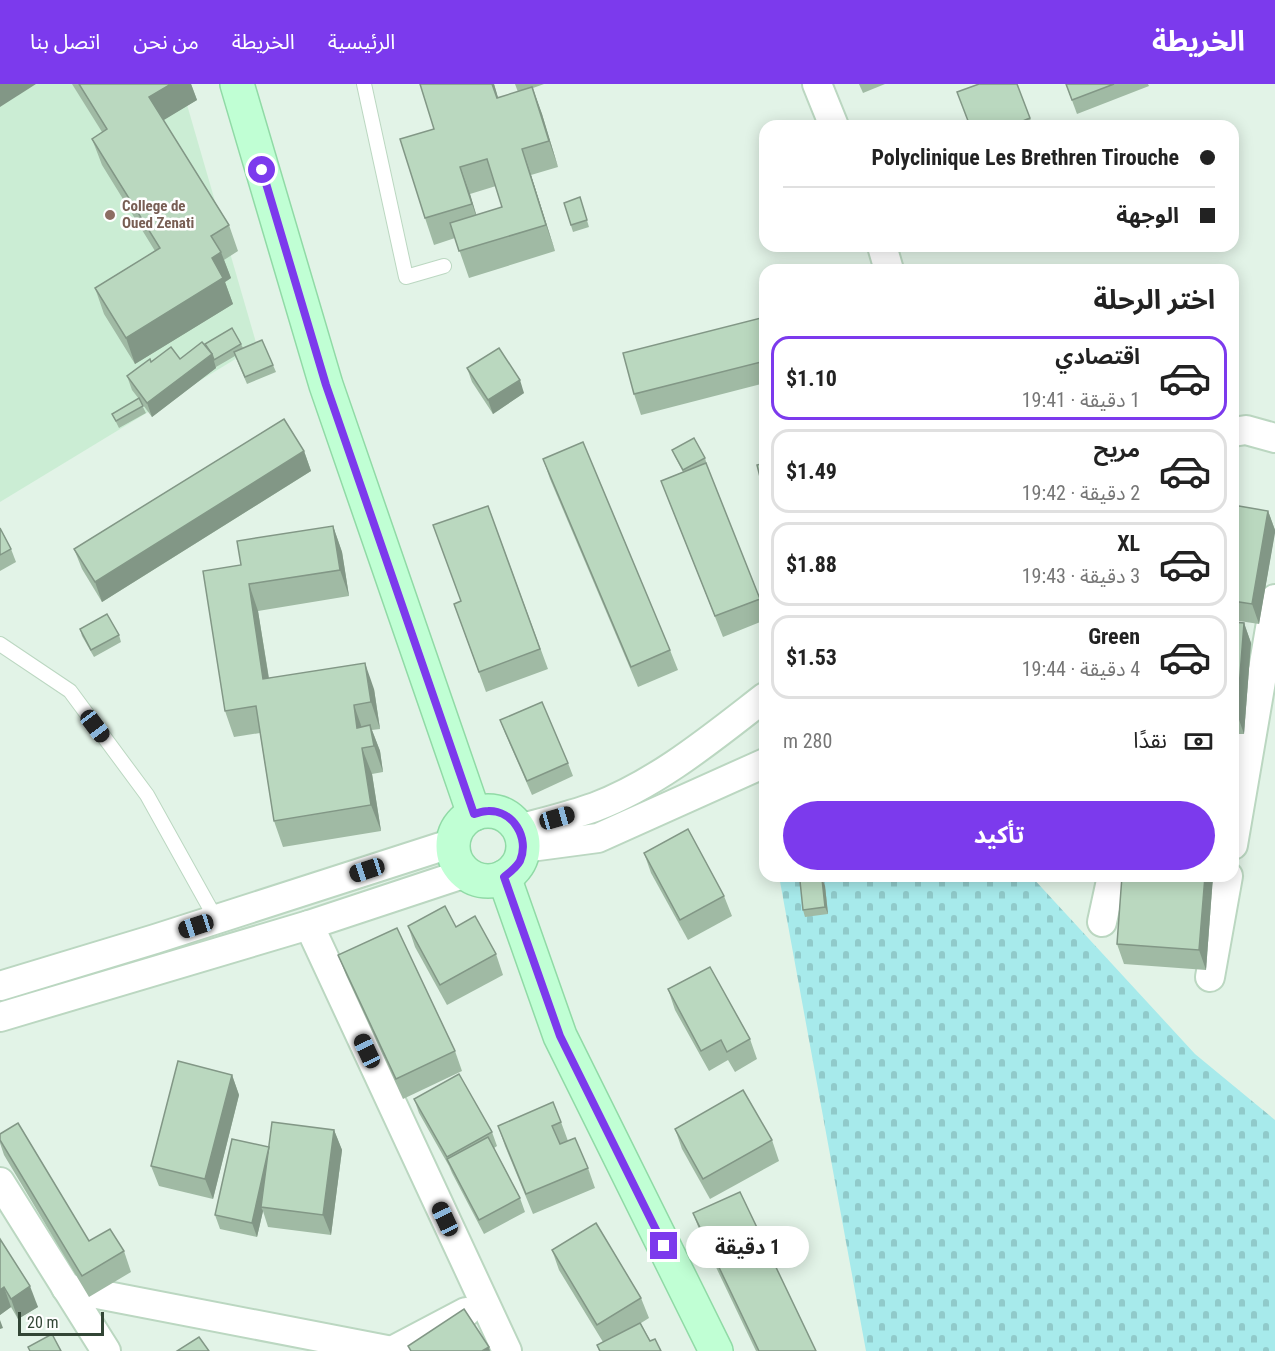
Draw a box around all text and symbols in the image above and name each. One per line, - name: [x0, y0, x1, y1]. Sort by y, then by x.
- text: الخريطة: [1152, 25, 1245, 58]
- text: اتصل بنا: [30, 30, 100, 54]
- text: من نحن: [133, 30, 199, 54]
- text: الخريطة: [232, 30, 295, 54]
- text: الرئيسية: [328, 30, 395, 54]
- text: Polyclinique Les Brethren Tirouche: [871, 145, 1179, 170]
- route start: [248, 156, 275, 183]
- place label: College de Oued Zenati: [122, 197, 194, 232]
- text: الوجهة: [1116, 203, 1179, 228]
- marker: College de Oued Zenati: [103, 208, 117, 222]
- text: اختر الرحلة: [1093, 284, 1215, 316]
- text: اقتصادي: [1055, 344, 1140, 369]
- icon: car: [1158, 351, 1212, 405]
- text: $1.10: [786, 366, 837, 391]
- text: 1 دقيقة · 19:41: [1022, 388, 1140, 412]
- text: مريح: [1094, 437, 1140, 462]
- icon: car: [1158, 444, 1212, 498]
- text: $1.49: [786, 459, 837, 484]
- text: 2 دقيقة · 19:42: [1022, 481, 1140, 505]
- text: XL: [1117, 531, 1140, 556]
- icon: car: [1158, 537, 1212, 591]
- text: $1.88: [786, 552, 837, 577]
- text: 3 دقيقة · 19:43: [1022, 564, 1140, 588]
- text: Green: [1088, 624, 1140, 649]
- icon: car: [1158, 630, 1212, 684]
- text: $1.53: [786, 645, 837, 670]
- text: 4 دقيقة · 19:44: [1022, 657, 1140, 681]
- car: [77, 706, 113, 746]
- icon: cash: [1182, 725, 1215, 758]
- text: نقدًا: [1133, 728, 1167, 753]
- text: 280 m: [783, 729, 832, 753]
- button: تأكيد: [783, 801, 1215, 870]
- car: [537, 804, 577, 832]
- car: [347, 856, 387, 884]
- car: [176, 912, 216, 940]
- car: [351, 1031, 383, 1071]
- car: [429, 1199, 461, 1239]
- callout: 1 دقيقة: [685, 1225, 808, 1267]
- route end: [650, 1232, 677, 1259]
- text: 1 دقيقة: [715, 1235, 780, 1259]
- scale bar: [18, 1309, 104, 1336]
- text: 20 m: [27, 1313, 59, 1332]

